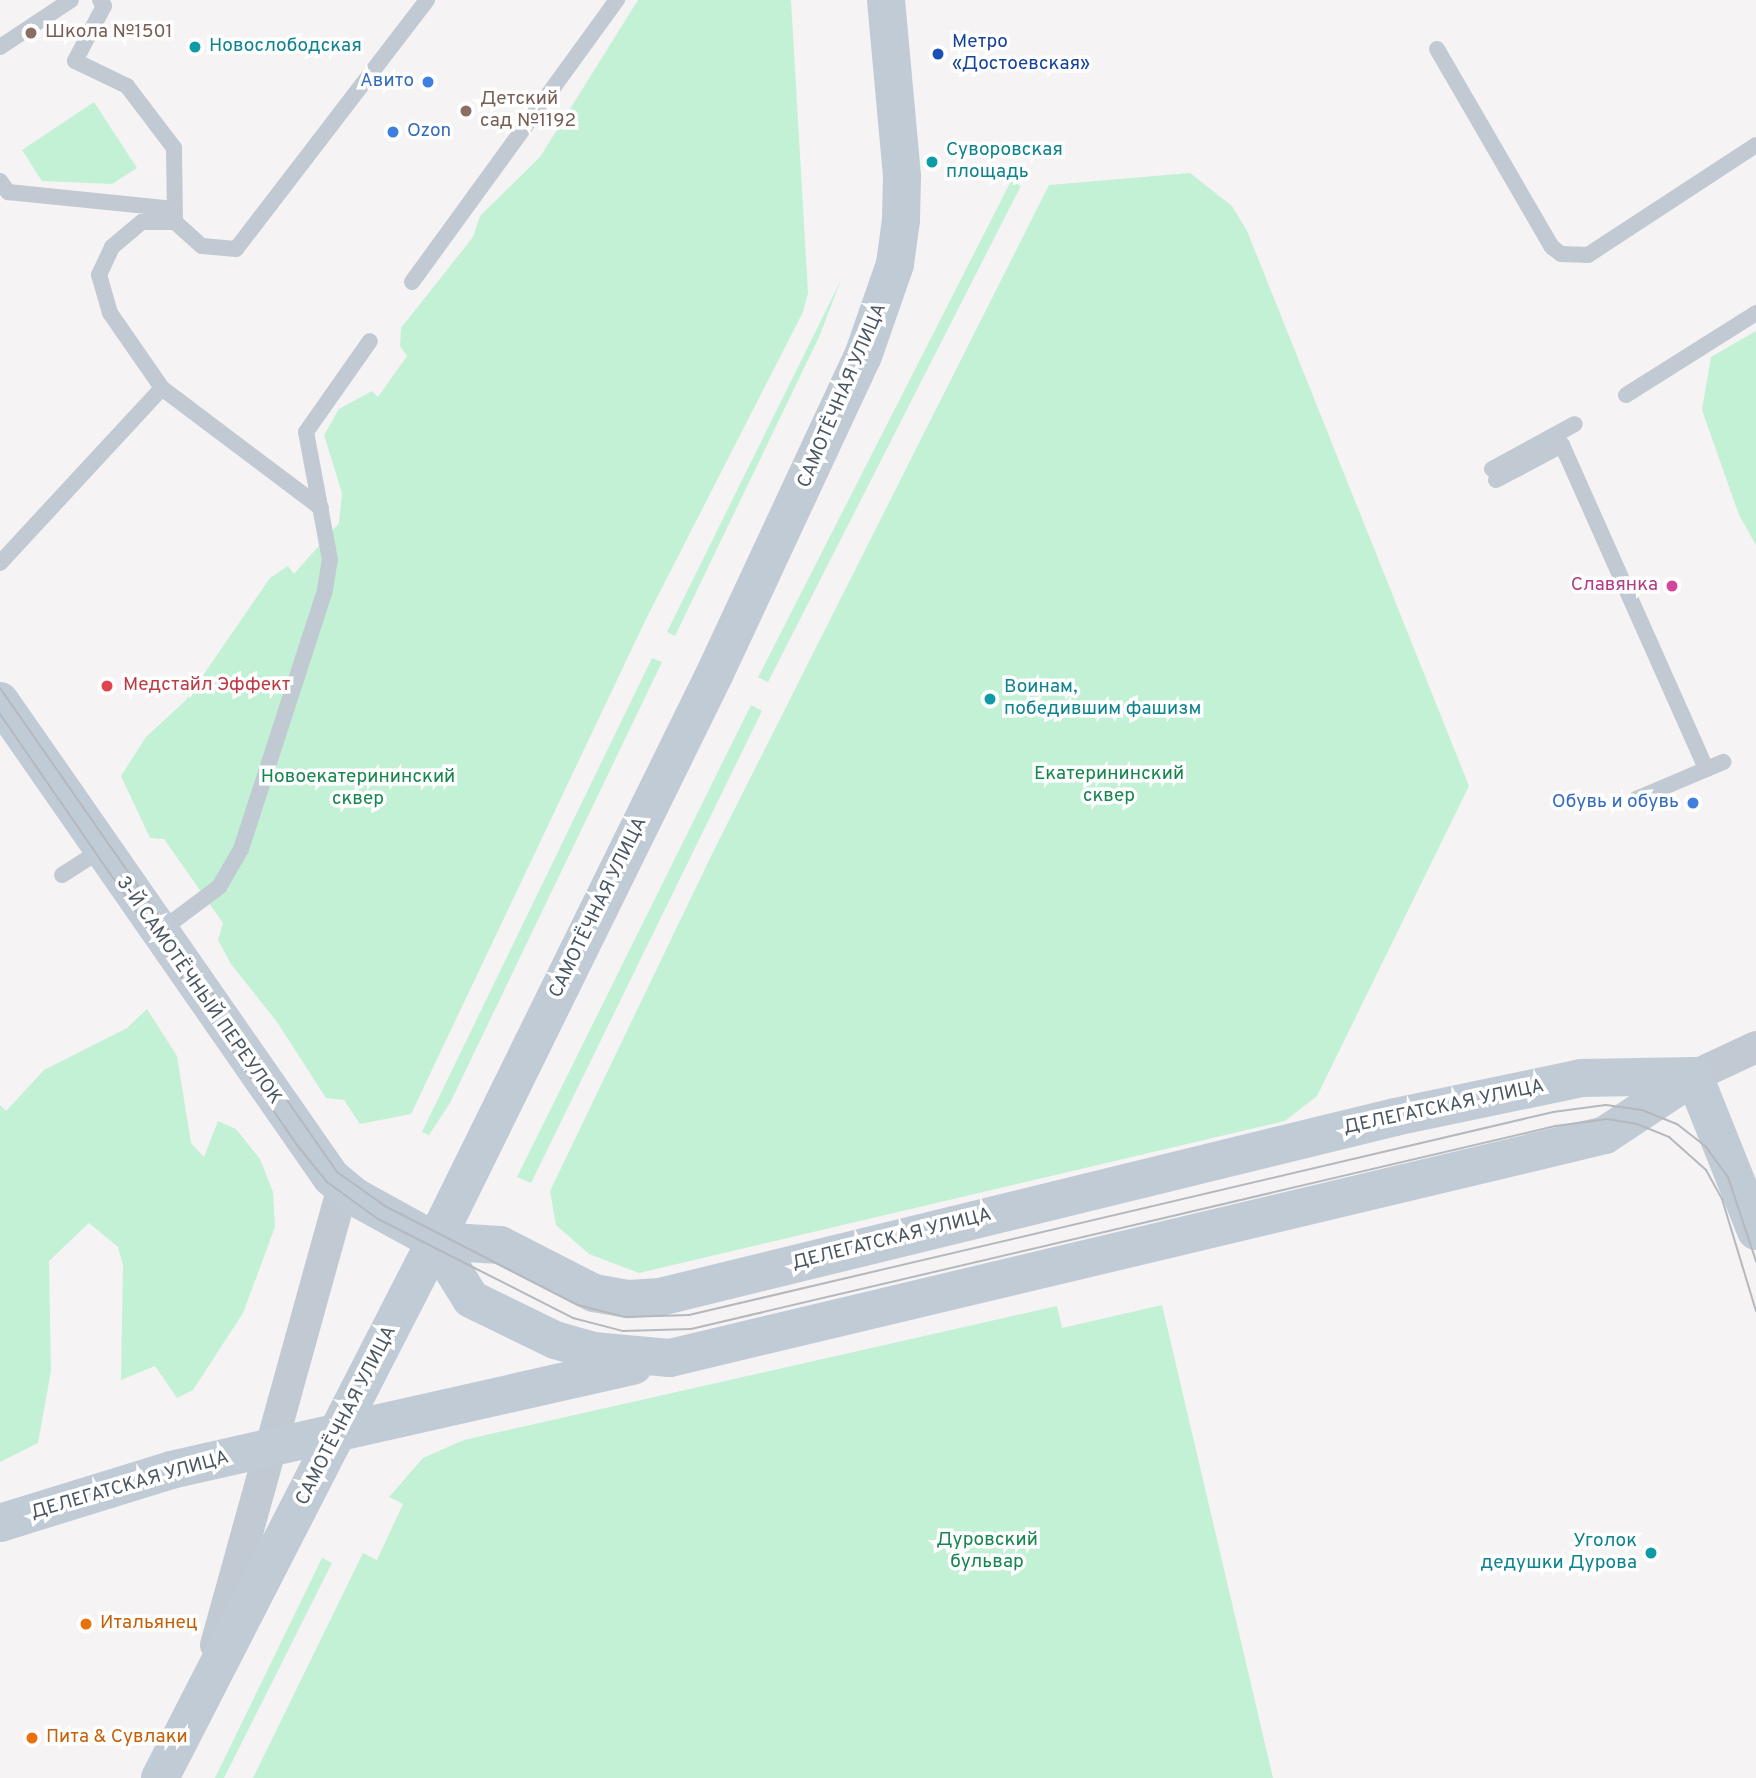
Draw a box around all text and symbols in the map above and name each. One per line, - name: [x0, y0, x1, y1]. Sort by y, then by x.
- place label: Школа №1501: [45, 22, 173, 44]
- marker: Школа №1501: [23, 25, 39, 41]
- place label: Метро «Достоевская»: [952, 32, 1090, 76]
- place label: Новослободская: [209, 36, 362, 58]
- marker: Новослободская: [187, 39, 203, 55]
- marker: Метро «Достоевская»: [930, 46, 946, 62]
- place label: Авито: [360, 71, 414, 93]
- marker: Авито: [420, 74, 436, 90]
- place label: Детский сад №1192: [480, 89, 576, 133]
- marker: Детский сад №1192: [458, 103, 474, 119]
- place label: Ozon: [407, 121, 451, 143]
- marker: Ozon: [385, 124, 401, 140]
- place label: Суворовская площадь: [946, 140, 1063, 184]
- marker: Суворовская площадь: [924, 154, 940, 170]
- street label: САМОТЁЧНАЯ УЛИЦА: [794, 300, 892, 492]
- place label: Славянка: [1571, 575, 1658, 597]
- marker: Славянка: [1664, 578, 1680, 594]
- place label: Медстайл Эффект: [123, 675, 290, 697]
- marker: Медстайл Эффект: [97, 676, 117, 696]
- place label: Воинам, победившим фашизм: [1004, 677, 1201, 721]
- marker: Воинам, победившим фашизм: [982, 691, 998, 707]
- park label: Екатерининский сквер: [1034, 764, 1184, 808]
- park label: Новоекатерининский сквер: [261, 767, 455, 811]
- place label: Обувь и обувь: [1552, 792, 1679, 814]
- marker: Обувь и обувь: [1685, 795, 1701, 811]
- street label: САМОТЁЧНАЯ УЛИЦА: [545, 814, 653, 1002]
- street label: 3-Й САМОТЁЧНЫЙ ПЕРЕУЛОК: [110, 873, 286, 1109]
- street label: ДЕЛЕГАТСКАЯ УЛИЦА: [1341, 1076, 1547, 1140]
- street label: ДЕЛЕГАТСКАЯ УЛИЦА: [790, 1204, 994, 1276]
- street label: САМОТЁЧНАЯ УЛИЦА: [292, 1323, 402, 1509]
- street label: ДЕЛЕГАТСКАЯ УЛИЦА: [28, 1447, 232, 1525]
- park label: Дуровский бульвар: [936, 1530, 1038, 1574]
- place label: Уголок дедушки Дурова: [1481, 1531, 1637, 1575]
- marker: Уголок дедушки Дурова: [1643, 1545, 1659, 1561]
- place label: Итальянец: [100, 1613, 198, 1635]
- marker: Итальянец: [78, 1616, 94, 1632]
- place label: Пита & Сувлаки: [46, 1727, 188, 1749]
- marker: Пита & Сувлаки: [24, 1730, 40, 1746]

